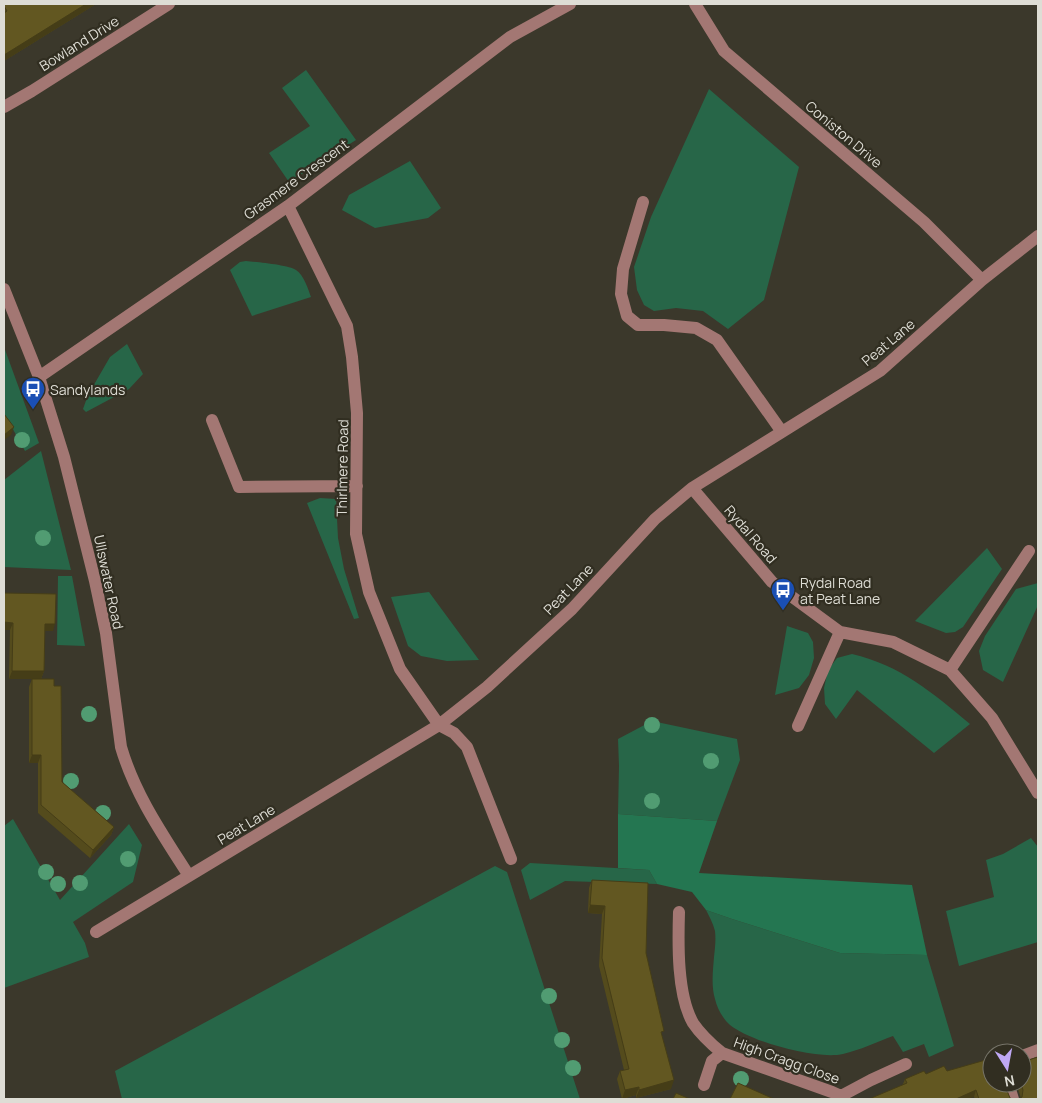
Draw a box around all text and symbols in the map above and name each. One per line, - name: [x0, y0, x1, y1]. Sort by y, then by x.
- street label: Bowland Drive: [36, 11, 122, 75]
- street label: Coniston Drive: [802, 96, 886, 172]
- street label: Grasmere Crescent: [240, 134, 353, 224]
- street label: Peat Lane: [857, 314, 919, 370]
- bus stop icon: Sandylands: [20, 376, 46, 410]
- place label: Sandylands: [50, 380, 125, 399]
- street label: Thirlmere Road: [332, 419, 352, 517]
- street label: Rydal Road: [720, 501, 782, 567]
- street label: Ullswater Road: [90, 533, 128, 631]
- street label: Peat Lane: [539, 559, 597, 619]
- place label: Rydal Road at Peat Lane: [800, 573, 880, 608]
- bus stop icon: Rydal Road at Peat Lane: [770, 577, 796, 611]
- street label: Peat Lane: [214, 799, 278, 849]
- street label: High Cragg Close: [731, 1032, 843, 1088]
- north arrow: [982, 1043, 1032, 1093]
- text: N: [1003, 1071, 1016, 1092]

